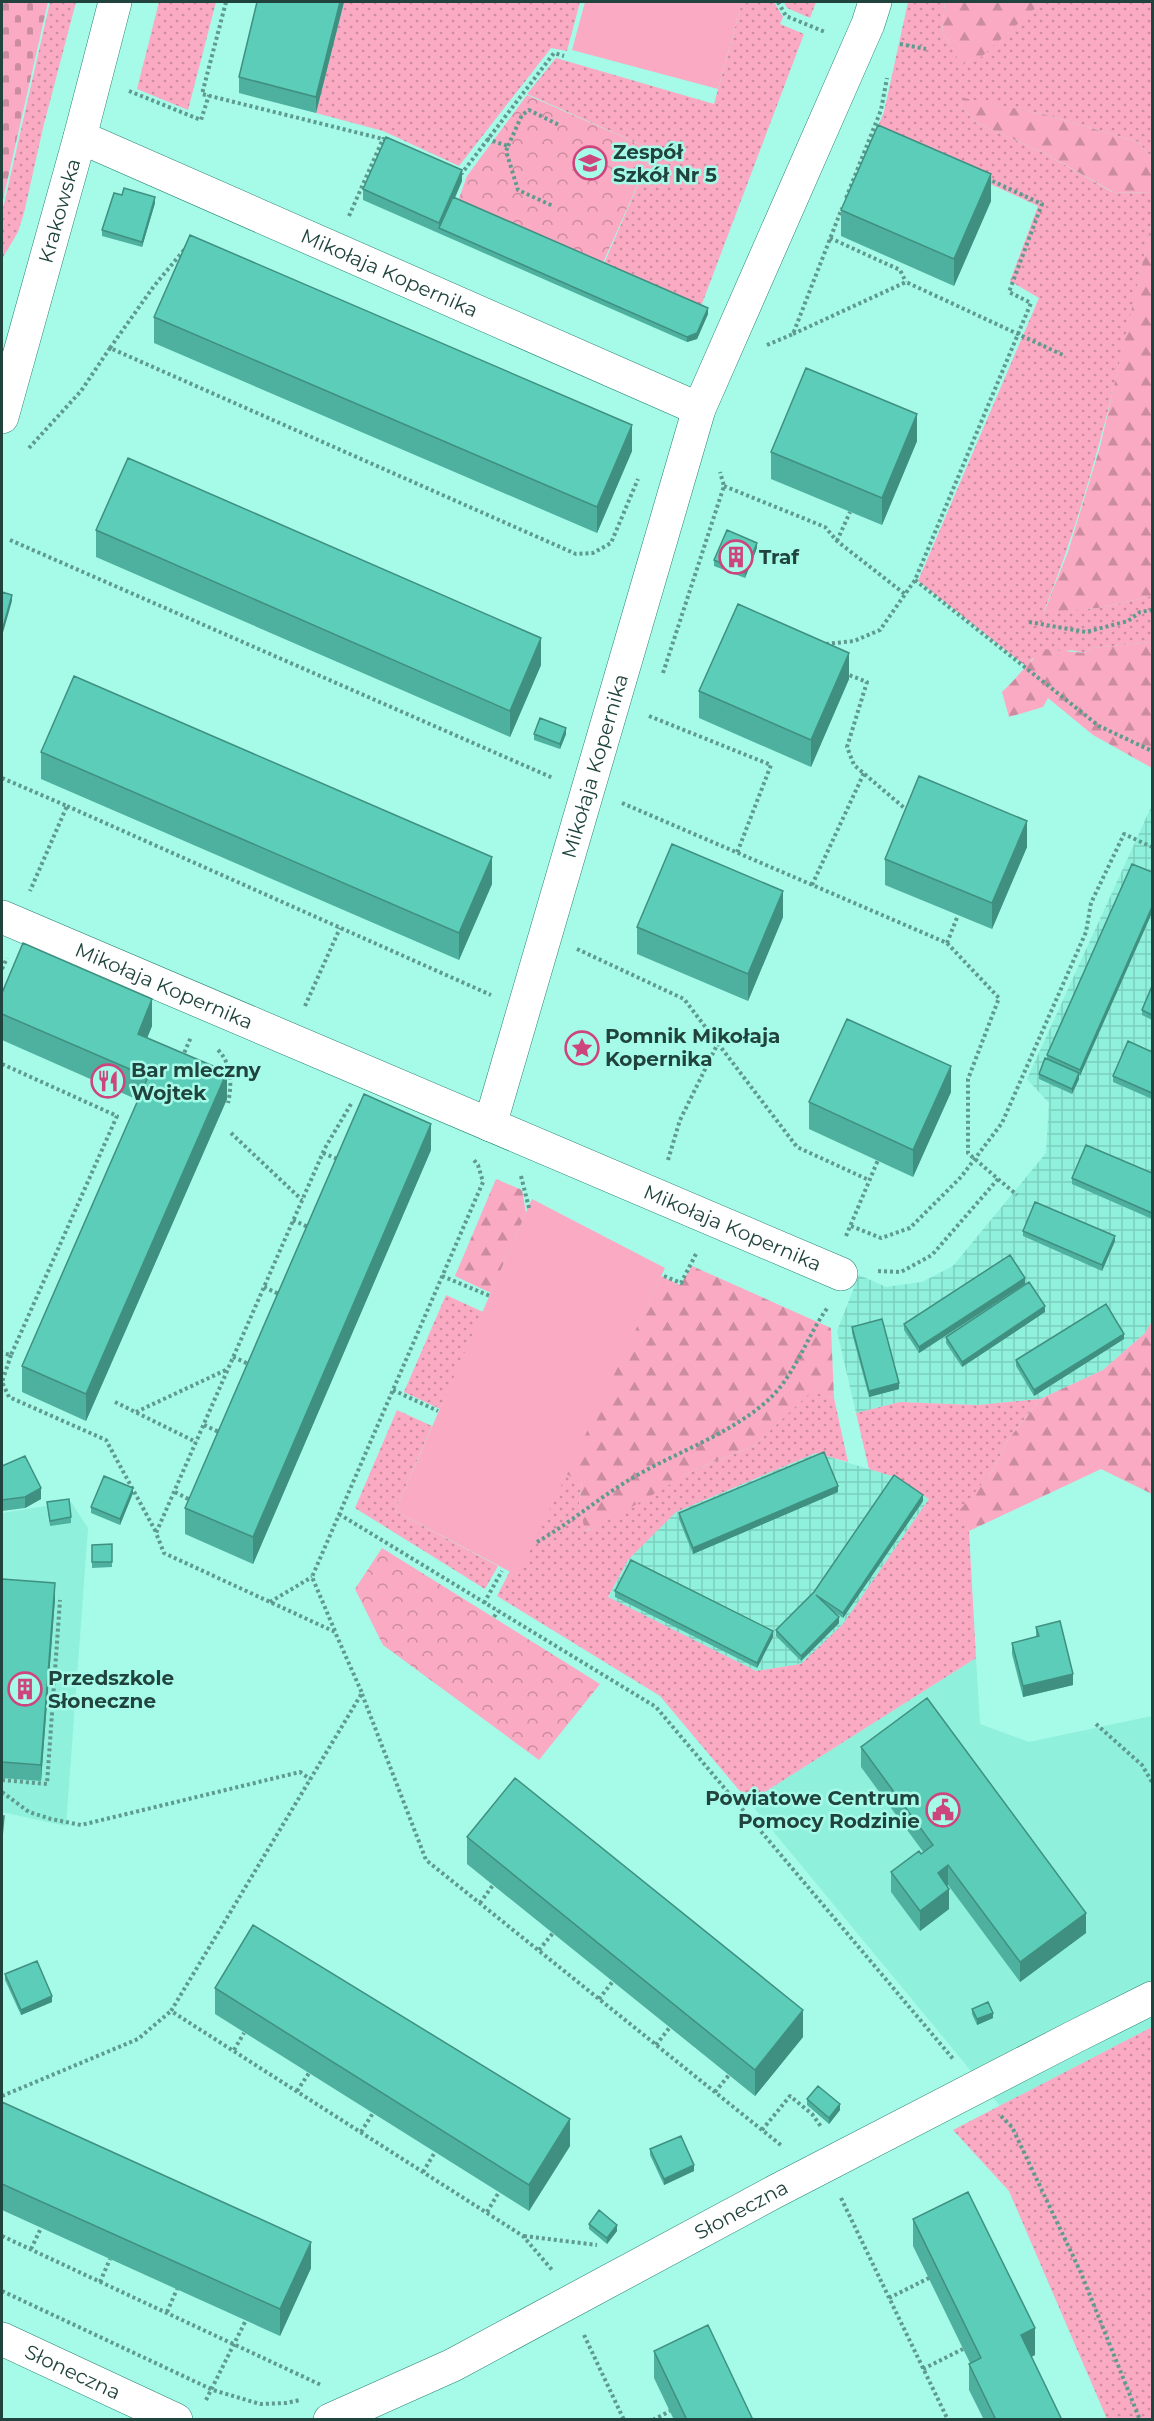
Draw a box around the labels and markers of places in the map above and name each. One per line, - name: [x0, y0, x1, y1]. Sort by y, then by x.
- place label: Zespół Szkół Nr 5: [613, 140, 717, 187]
- school or university icon: Zespół Szkół Nr 5: [572, 145, 608, 181]
- building icon: Traf: [718, 539, 754, 575]
- place label: Traf: [759, 545, 800, 569]
- place label: Pomnik Mikołaja Kopernika: [605, 1024, 780, 1071]
- place icon: Pomnik Mikołaja Kopernika: [564, 1030, 600, 1066]
- place label: Bar mleczny Wojtek: [131, 1058, 262, 1105]
- restaurant icon: Bar mleczny Wojtek: [90, 1063, 126, 1099]
- place label: Przedszkole Słoneczne: [48, 1666, 174, 1713]
- building icon: Przedszkole Słoneczne: [7, 1671, 43, 1707]
- place label: Powiatowe Centrum Pomocy Rodzinie: [705, 1786, 920, 1833]
- public building icon: Powiatowe Centrum Pomocy Rodzinie: [925, 1792, 961, 1828]

